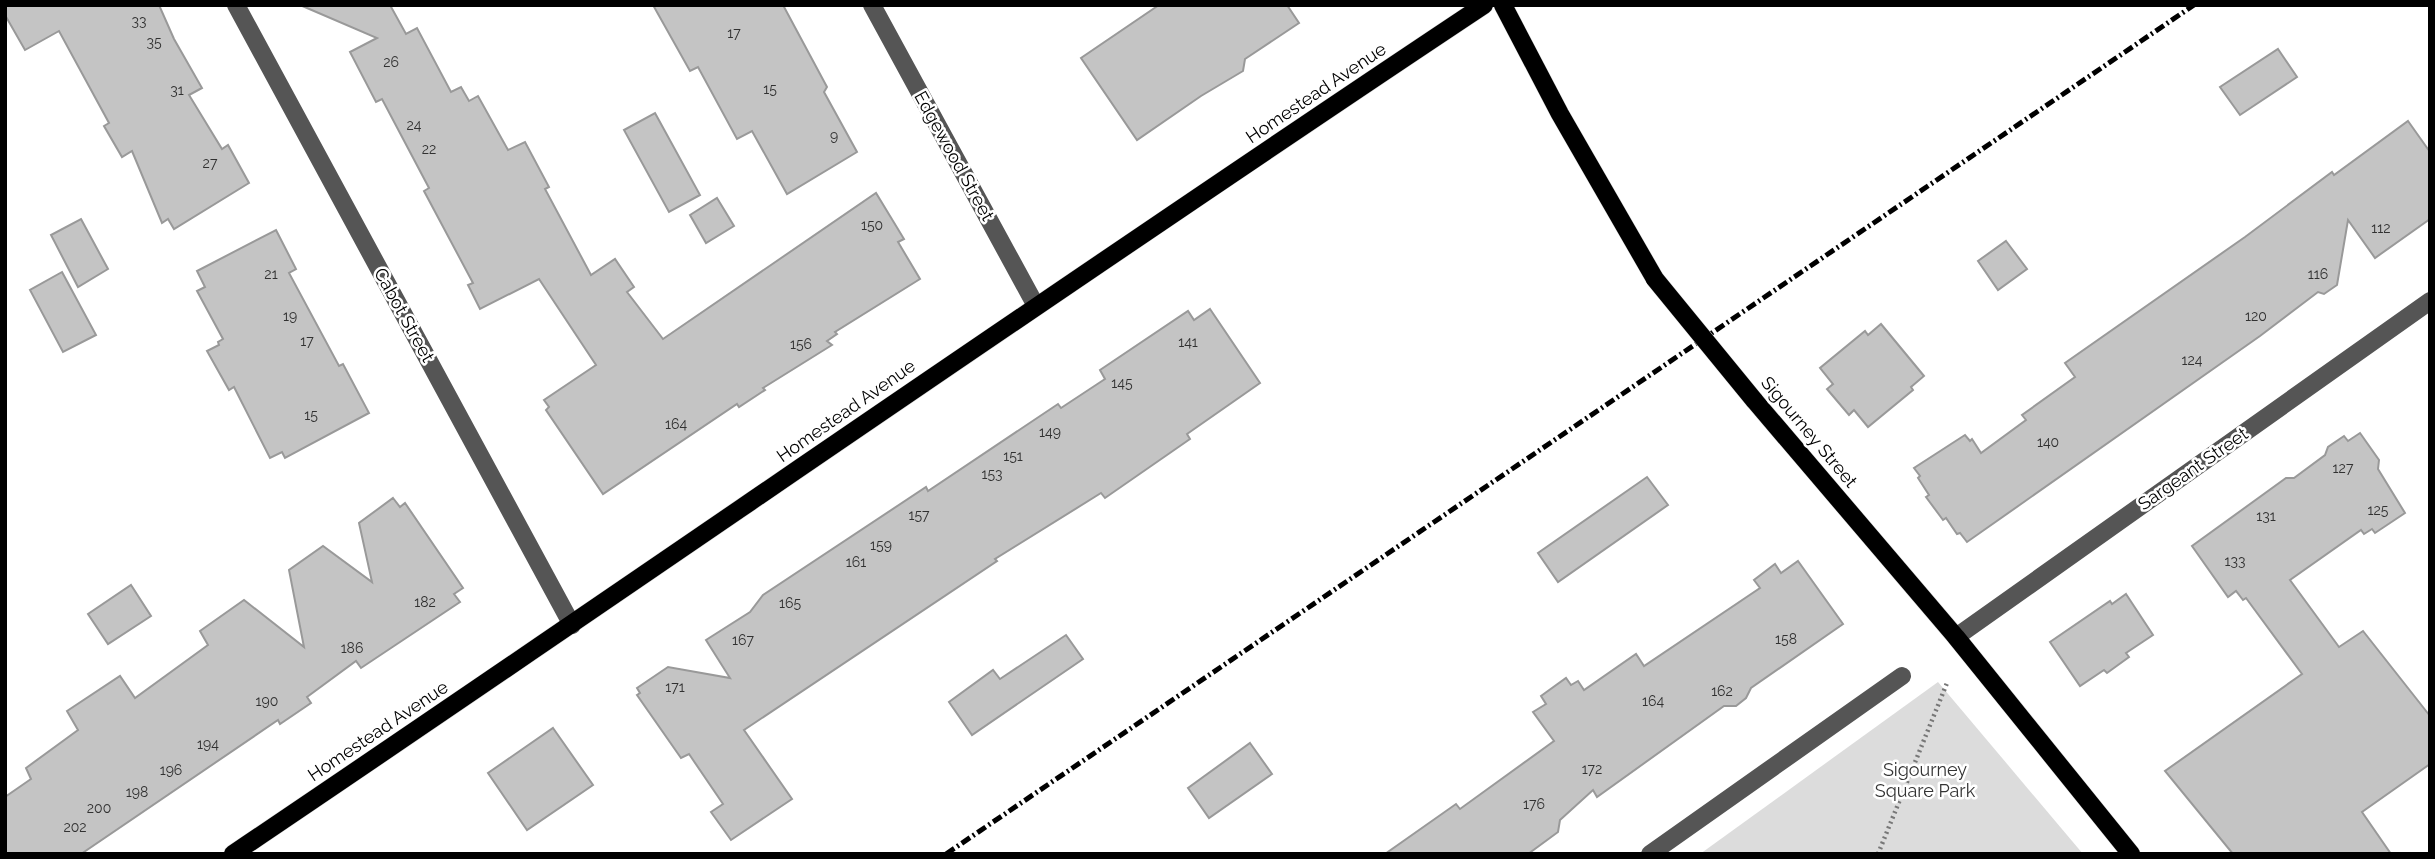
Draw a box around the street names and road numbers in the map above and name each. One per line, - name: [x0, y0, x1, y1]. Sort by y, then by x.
- street label: Homestead Avenue: [1242, 38, 1390, 147]
- street label: Edgewood Street: [910, 87, 999, 224]
- street label: Cabot Street: [370, 264, 439, 365]
- street label: Homestead Avenue: [772, 355, 919, 466]
- street label: Sigourney Street: [1757, 372, 1862, 491]
- street label: Sargeant Street: [2134, 423, 2252, 514]
- street label: Homestead Avenue: [304, 676, 452, 785]

